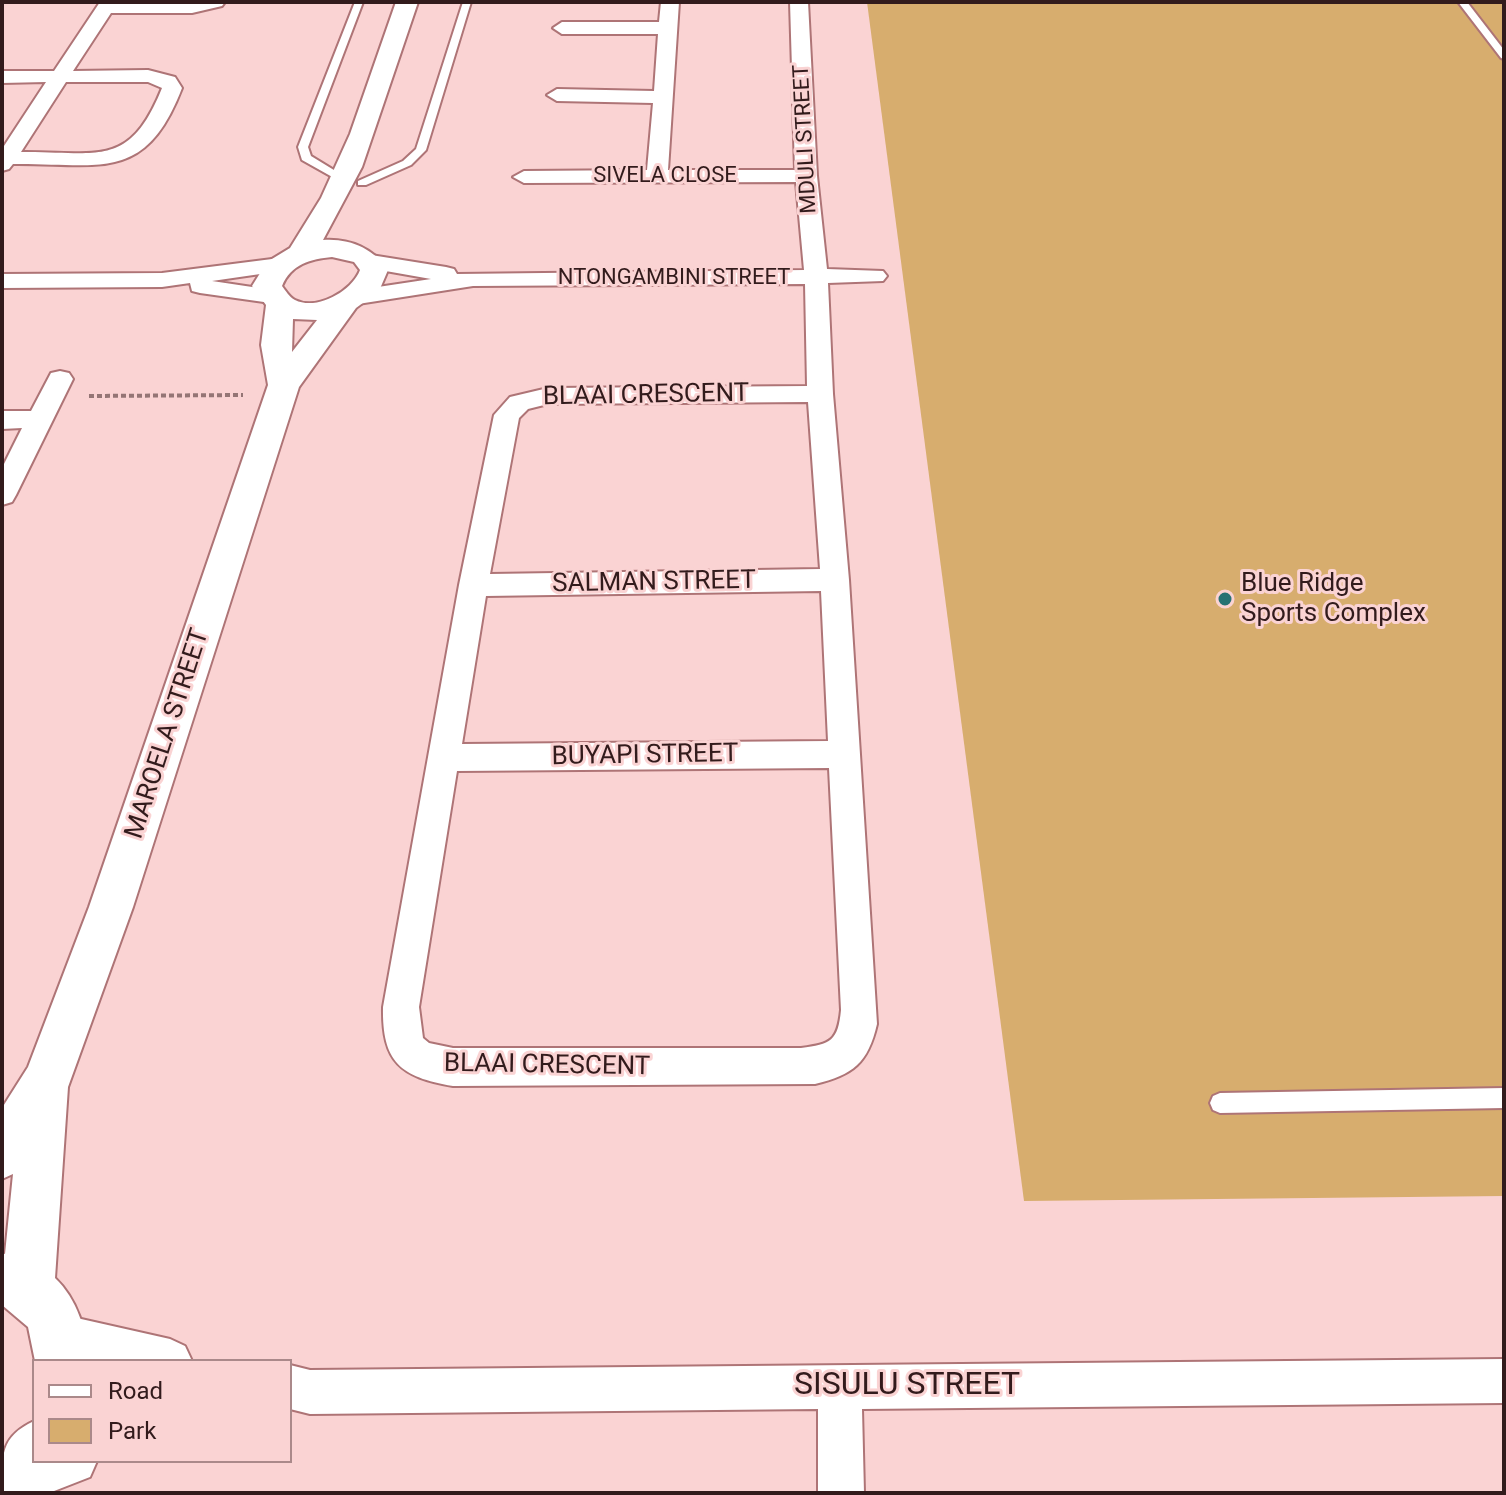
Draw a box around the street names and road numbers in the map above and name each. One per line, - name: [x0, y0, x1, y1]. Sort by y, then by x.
- street label: MDULI STREET: [789, 64, 823, 214]
- street label: SIVELA CLOSE: [593, 163, 737, 189]
- street label: NTONGAMBINI STREET: [558, 265, 790, 291]
- street label: BLAAI CRESCENT: [543, 379, 749, 413]
- street label: SALMAN STREET: [552, 566, 756, 600]
- street label: MAROELA STREET: [119, 625, 217, 843]
- street label: BUYAPI STREET: [551, 739, 739, 773]
- street label: BLAAI CRESCENT: [444, 1049, 650, 1083]
- street label: SISULU STREET: [794, 1367, 1020, 1405]

